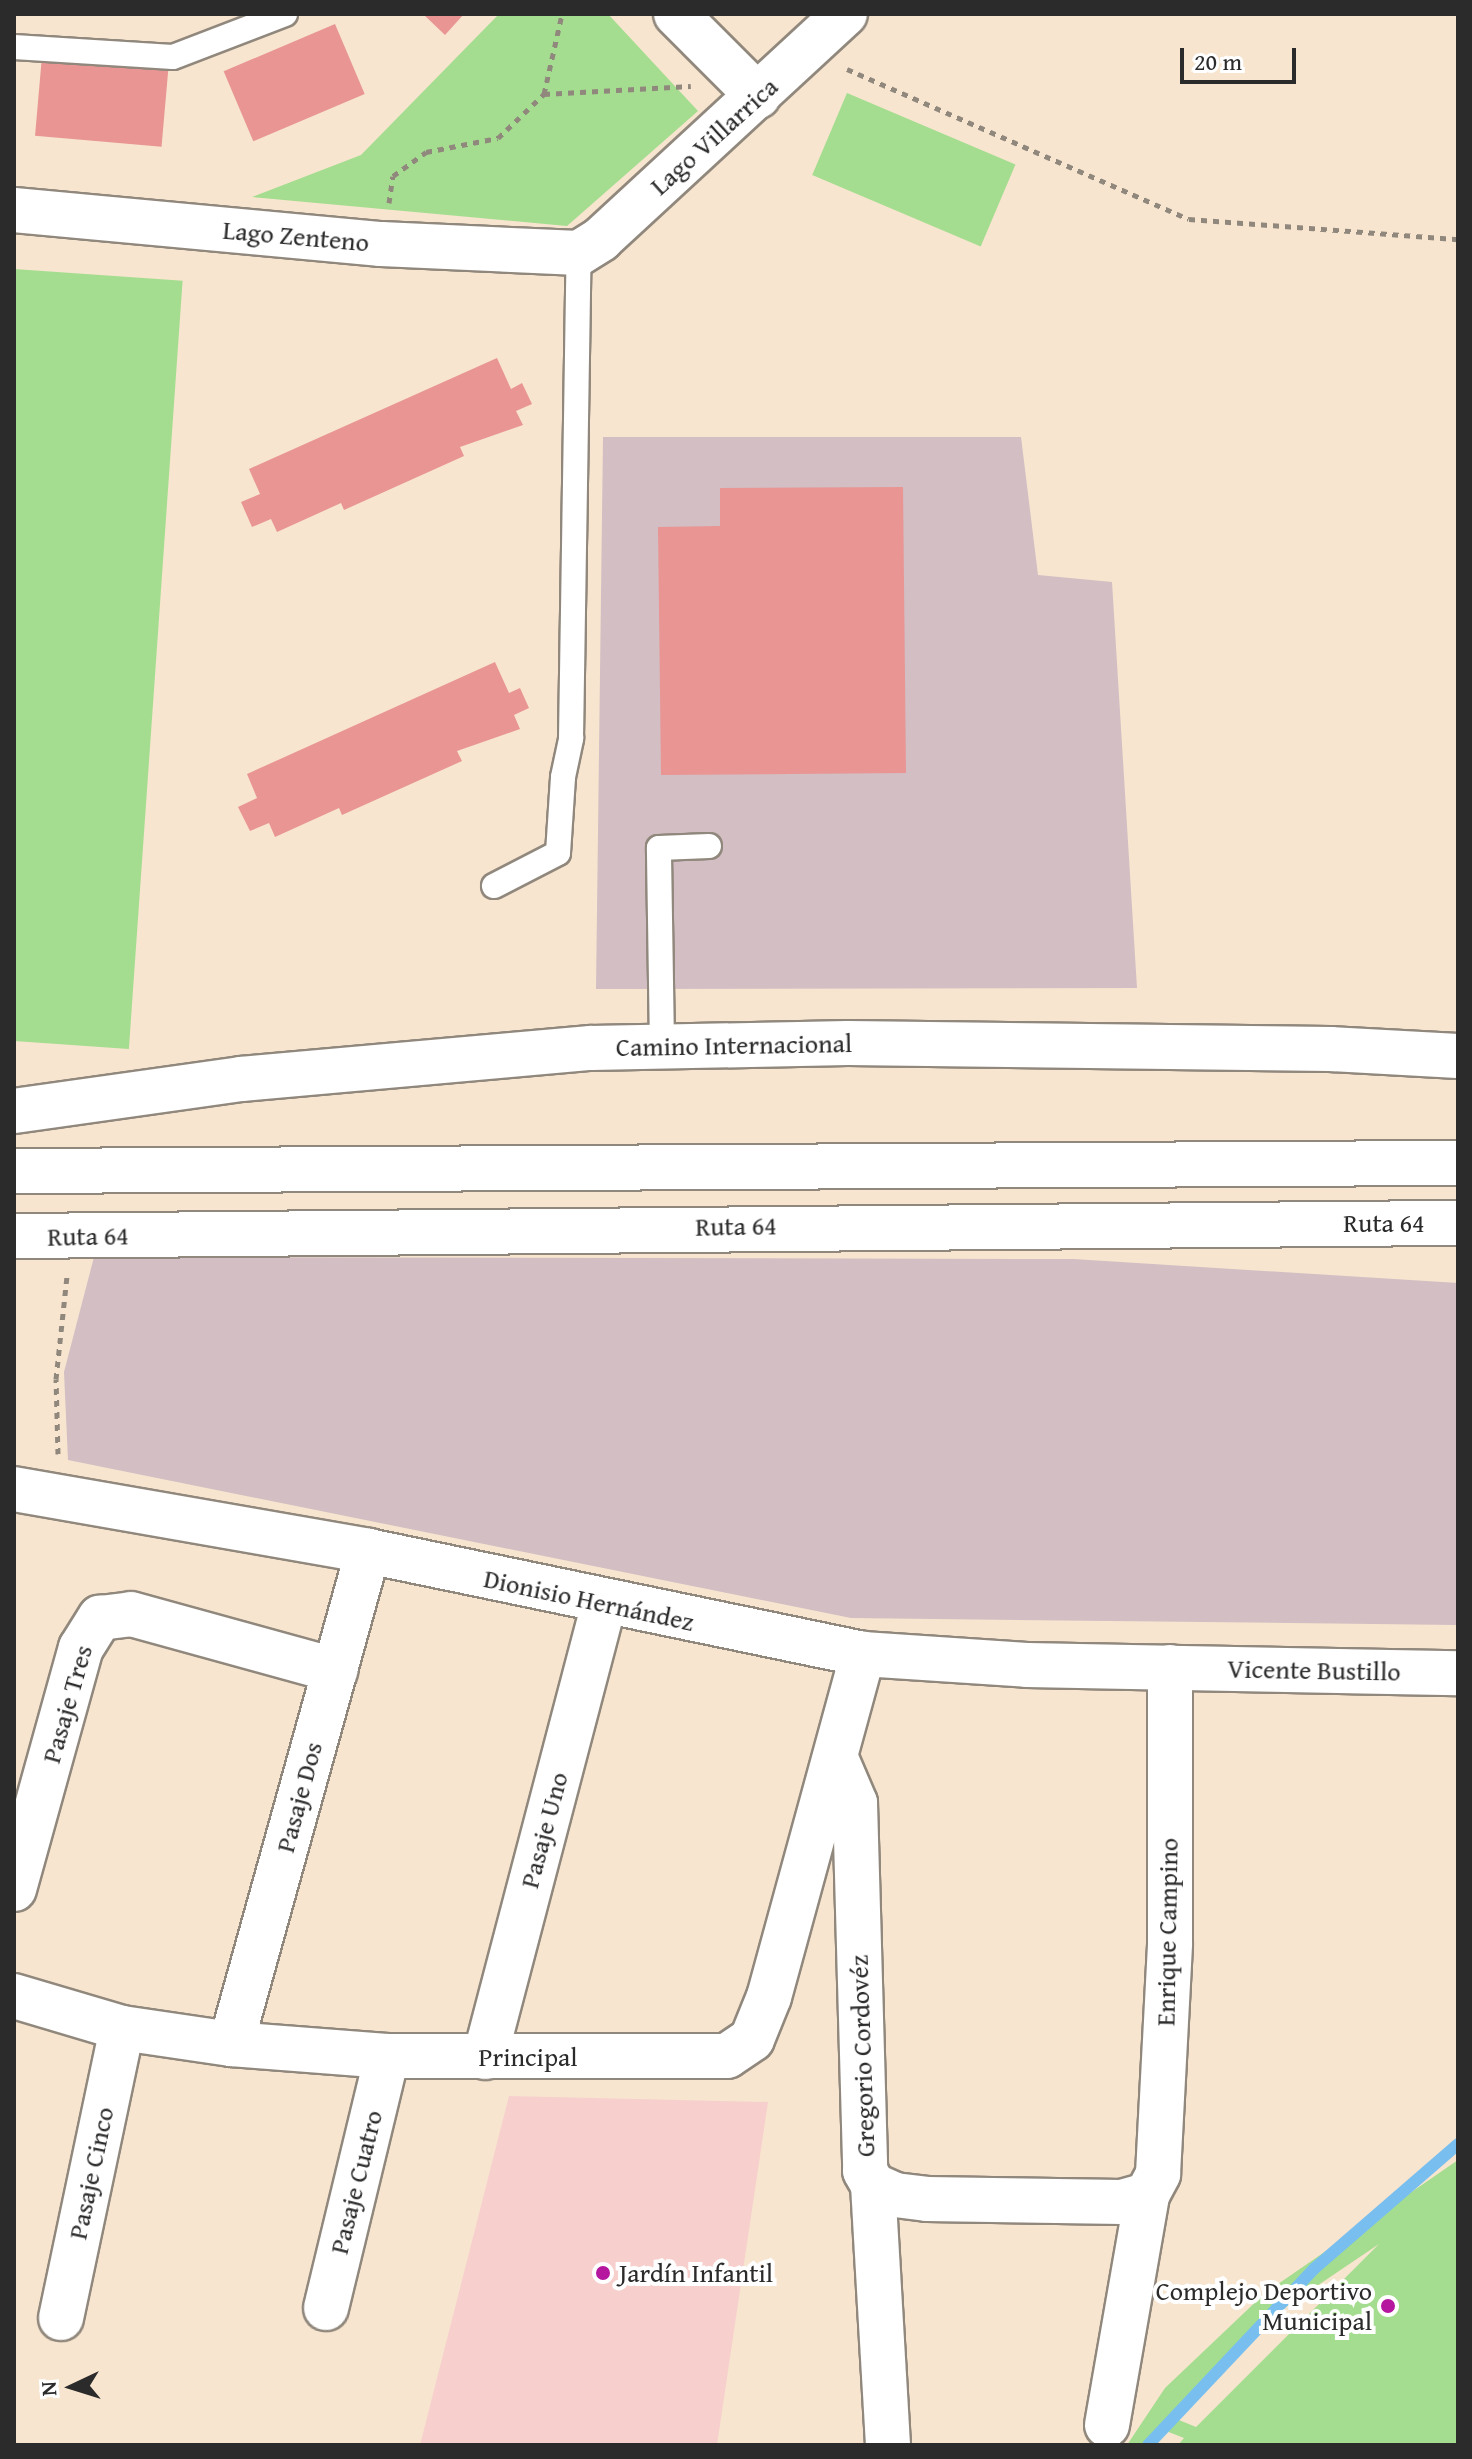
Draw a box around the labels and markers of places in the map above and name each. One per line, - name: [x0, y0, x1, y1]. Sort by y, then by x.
- place label: Jardín Infantil: [619, 2257, 773, 2289]
- marker: Jardín Infantil: [594, 2264, 612, 2282]
- place label: Complejo Deportivo Municipal: [1156, 2275, 1372, 2336]
- marker: Complejo Deportivo Municipal: [1379, 2297, 1397, 2315]

